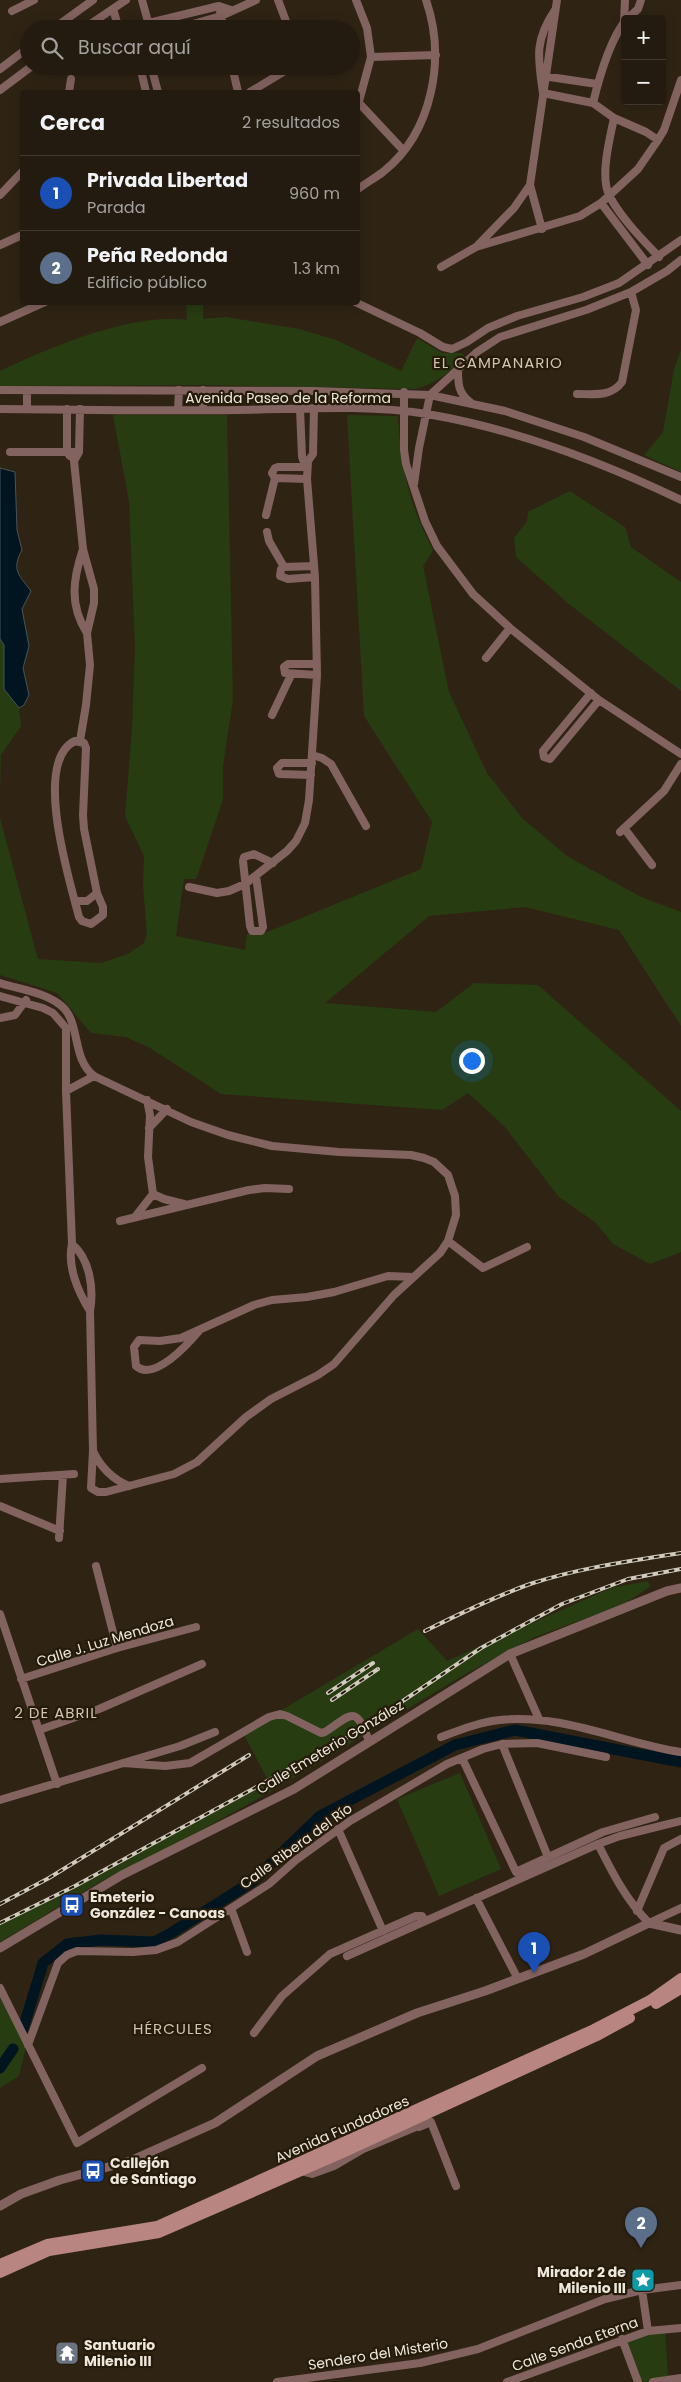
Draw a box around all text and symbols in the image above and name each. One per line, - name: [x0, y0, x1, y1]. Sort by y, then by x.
- map controls: [621, 15, 666, 105]
- button: +: [621, 15, 666, 60]
- search box: [20, 20, 360, 75]
- icon: search: [38, 34, 66, 62]
- text: Buscar aquí: [78, 34, 191, 61]
- button: −: [621, 60, 666, 105]
- text: Cerca: [40, 108, 105, 137]
- text: 2 resultados: [242, 111, 340, 134]
- text: Privada Libertad: [87, 167, 248, 194]
- text: 1: [53, 182, 59, 205]
- text: 960 m: [289, 182, 340, 205]
- text: Parada: [87, 196, 146, 219]
- text: Peña Redonda: [87, 242, 228, 269]
- text: 2: [51, 257, 61, 280]
- text: 1.3 km: [293, 257, 340, 280]
- text: Edificio público: [87, 271, 207, 294]
- district label: EL CAMPANARIO: [433, 352, 563, 373]
- street label: Avenida Paseo de la Reforma: [185, 388, 391, 408]
- your location: [459, 1048, 485, 1074]
- street label: Calle J. Luz Mendoza: [34, 1611, 176, 1671]
- street label: Calle Emeterio González: [253, 1695, 407, 1799]
- district label: 2 DE ABRIL: [14, 1702, 98, 1723]
- street label: Calle Ribera del Río: [236, 1798, 356, 1894]
- place label: Emeterio González - Canoas: [90, 1887, 225, 1923]
- bus stop icon: Emeterio González - Canoas: [59, 1892, 85, 1918]
- pin: 1: [518, 1932, 550, 1973]
- district label: HÉRCULES: [133, 2018, 213, 2039]
- street label: Avenida Fundadores: [272, 2090, 412, 2168]
- place label: Callejón de Santiago: [110, 2153, 196, 2189]
- bus stop icon: Callejón de Santiago: [80, 2158, 106, 2184]
- pin: 2: [625, 2207, 657, 2248]
- place label: Mirador 2 de Milenio III: [537, 2262, 626, 2298]
- place icon: Mirador 2 de Milenio III: [630, 2267, 656, 2293]
- street label: Calle Senda Eterna: [509, 2312, 641, 2376]
- street label: Sendero del Misterio: [307, 2333, 449, 2375]
- place label: Santuario Milenio III: [84, 2335, 155, 2371]
- temple icon: Santuario Milenio III: [54, 2340, 80, 2366]

